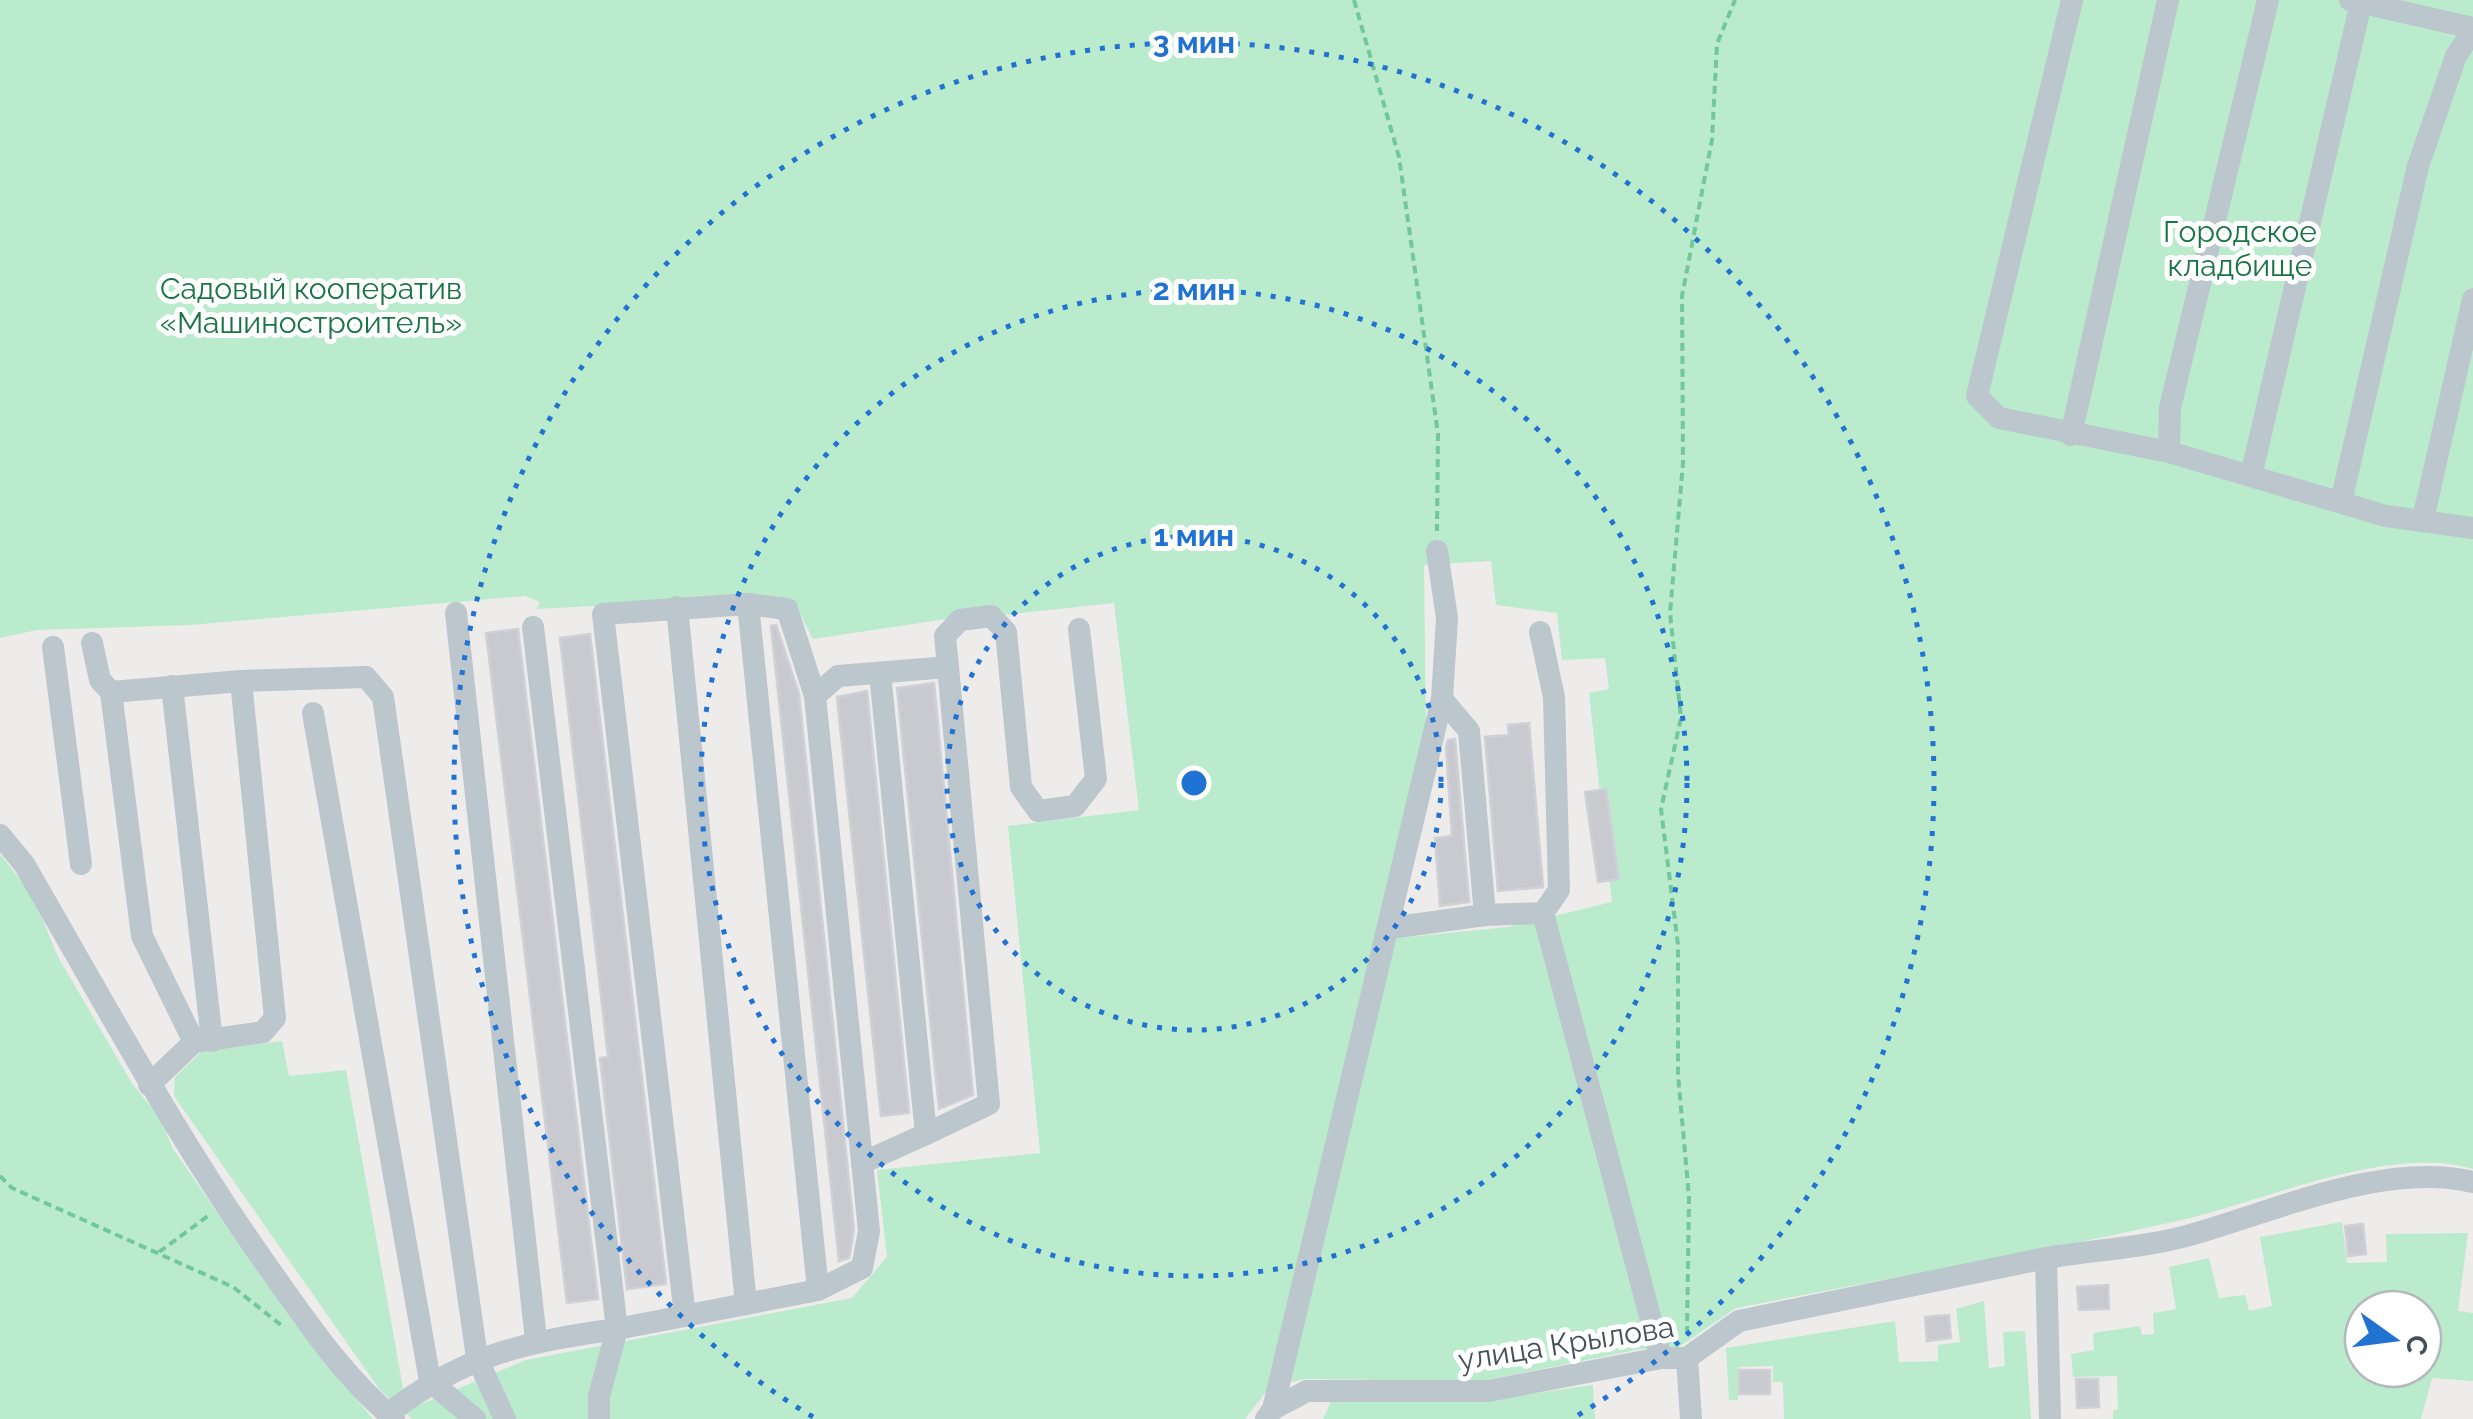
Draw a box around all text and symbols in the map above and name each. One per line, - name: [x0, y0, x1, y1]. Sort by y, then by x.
- text: 3 мин: [1153, 25, 1235, 60]
- park label: Городское кладбище: [2163, 214, 2317, 283]
- park label: Садовый кооператив «Машиностроитель»: [160, 271, 462, 340]
- text: 2 мин: [1153, 272, 1235, 307]
- text: 1 мин: [1154, 518, 1234, 553]
- centre of rings: [1176, 765, 1212, 801]
- north arrow: [2343, 1289, 2443, 1389]
- street label: улица Крылова: [1456, 1309, 1676, 1377]
- text: С: [2398, 1332, 2435, 1358]

